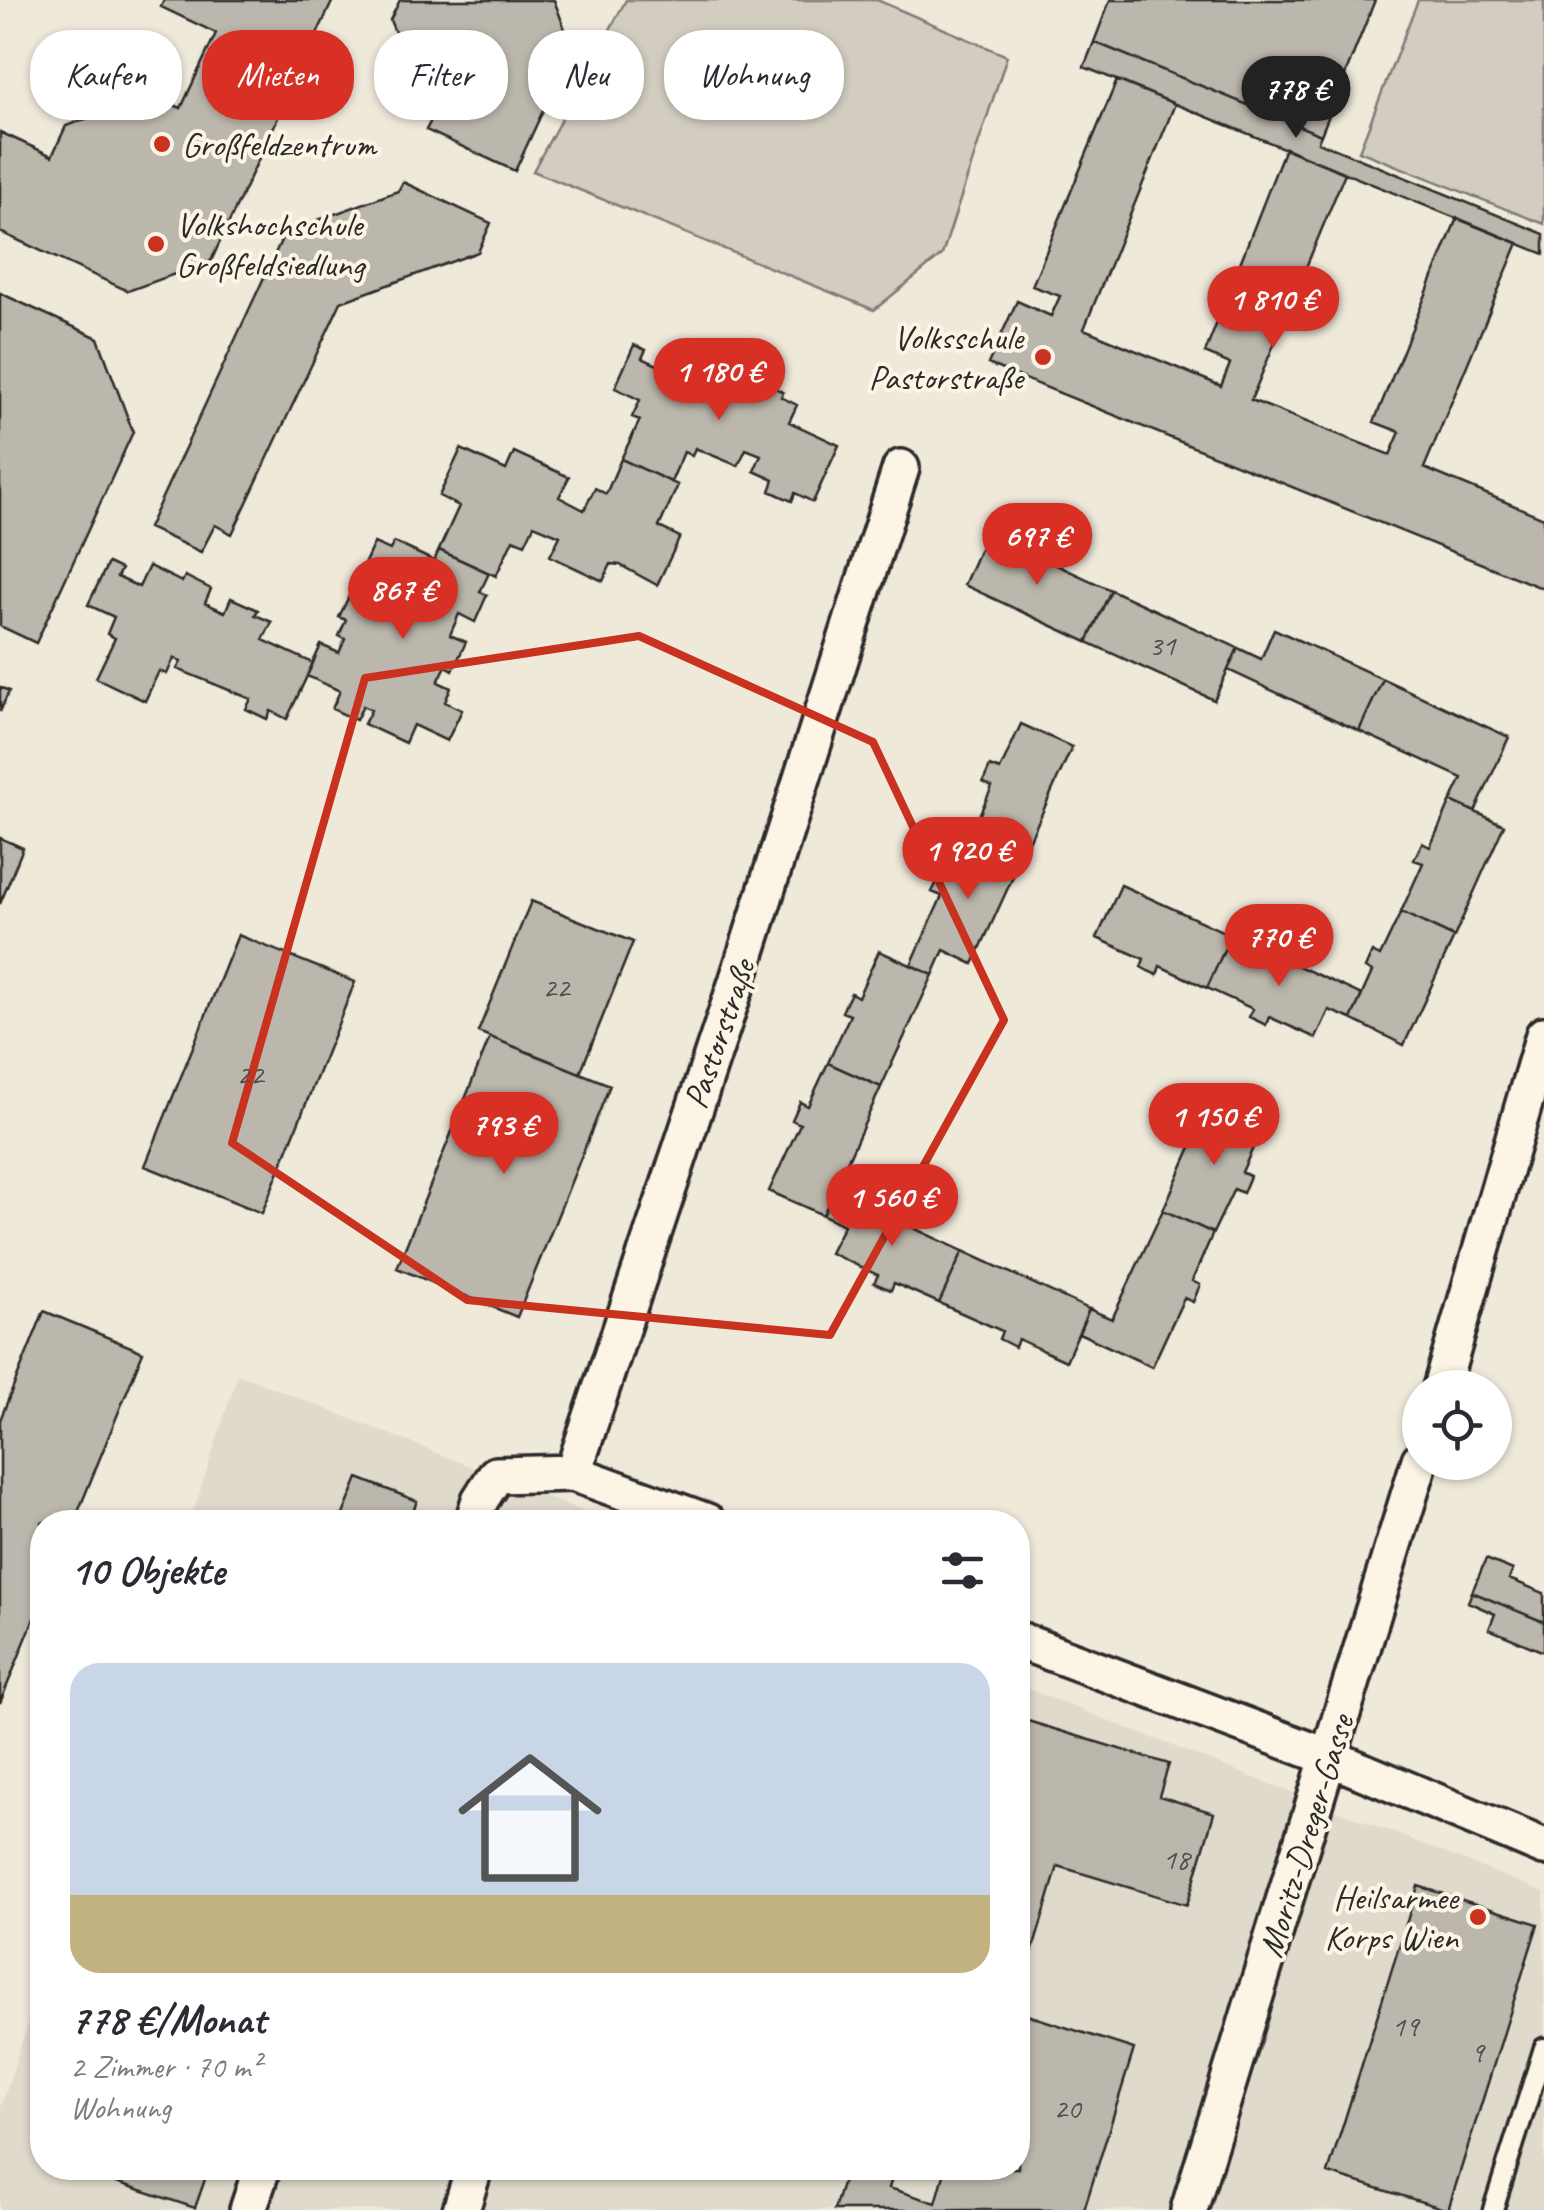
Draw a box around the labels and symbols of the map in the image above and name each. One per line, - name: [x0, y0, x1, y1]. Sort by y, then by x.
- pin: 778 €: [1226, 56, 1366, 141]
- place label: Großfeldzentrum: [182, 122, 378, 167]
- marker: Großfeldzentrum: [151, 133, 173, 155]
- place label: Volkshochschule Großfeldsiedlung: [176, 202, 366, 287]
- marker: Volkshochschule Großfeldsiedlung: [145, 233, 167, 255]
- pin: 1 810 €: [1181, 266, 1365, 351]
- place label: Volksschule Pastorstraße: [869, 315, 1026, 400]
- pin: 1 180 €: [627, 338, 811, 423]
- marker: Volksschule Pastorstraße: [1032, 346, 1054, 368]
- pin: 697 €: [967, 503, 1107, 588]
- pin: 867 €: [333, 557, 473, 642]
- house number: 31: [1149, 626, 1177, 664]
- pin: 1 920 €: [876, 817, 1060, 902]
- pin: 770 €: [1209, 904, 1349, 989]
- street label: Pastorstraße: [673, 951, 766, 1114]
- house number: 22: [543, 968, 572, 1006]
- house number: 22: [237, 1055, 266, 1093]
- pin: 1 150 €: [1122, 1083, 1306, 1168]
- pin: 793 €: [434, 1092, 574, 1177]
- pin: 1 560 €: [800, 1164, 984, 1249]
- street label: Moritz-Dreger-Gasse: [1248, 1707, 1365, 1962]
- house number: 18: [1163, 1840, 1192, 1878]
- place label: Heilsarmee Korps Wien: [1325, 1875, 1461, 1960]
- marker: Heilsarmee Korps Wien: [1467, 1906, 1489, 1928]
- house number: 19: [1392, 2007, 1421, 2045]
- house number: 9: [1470, 2033, 1486, 2071]
- house number: 20: [1054, 2089, 1083, 2127]

